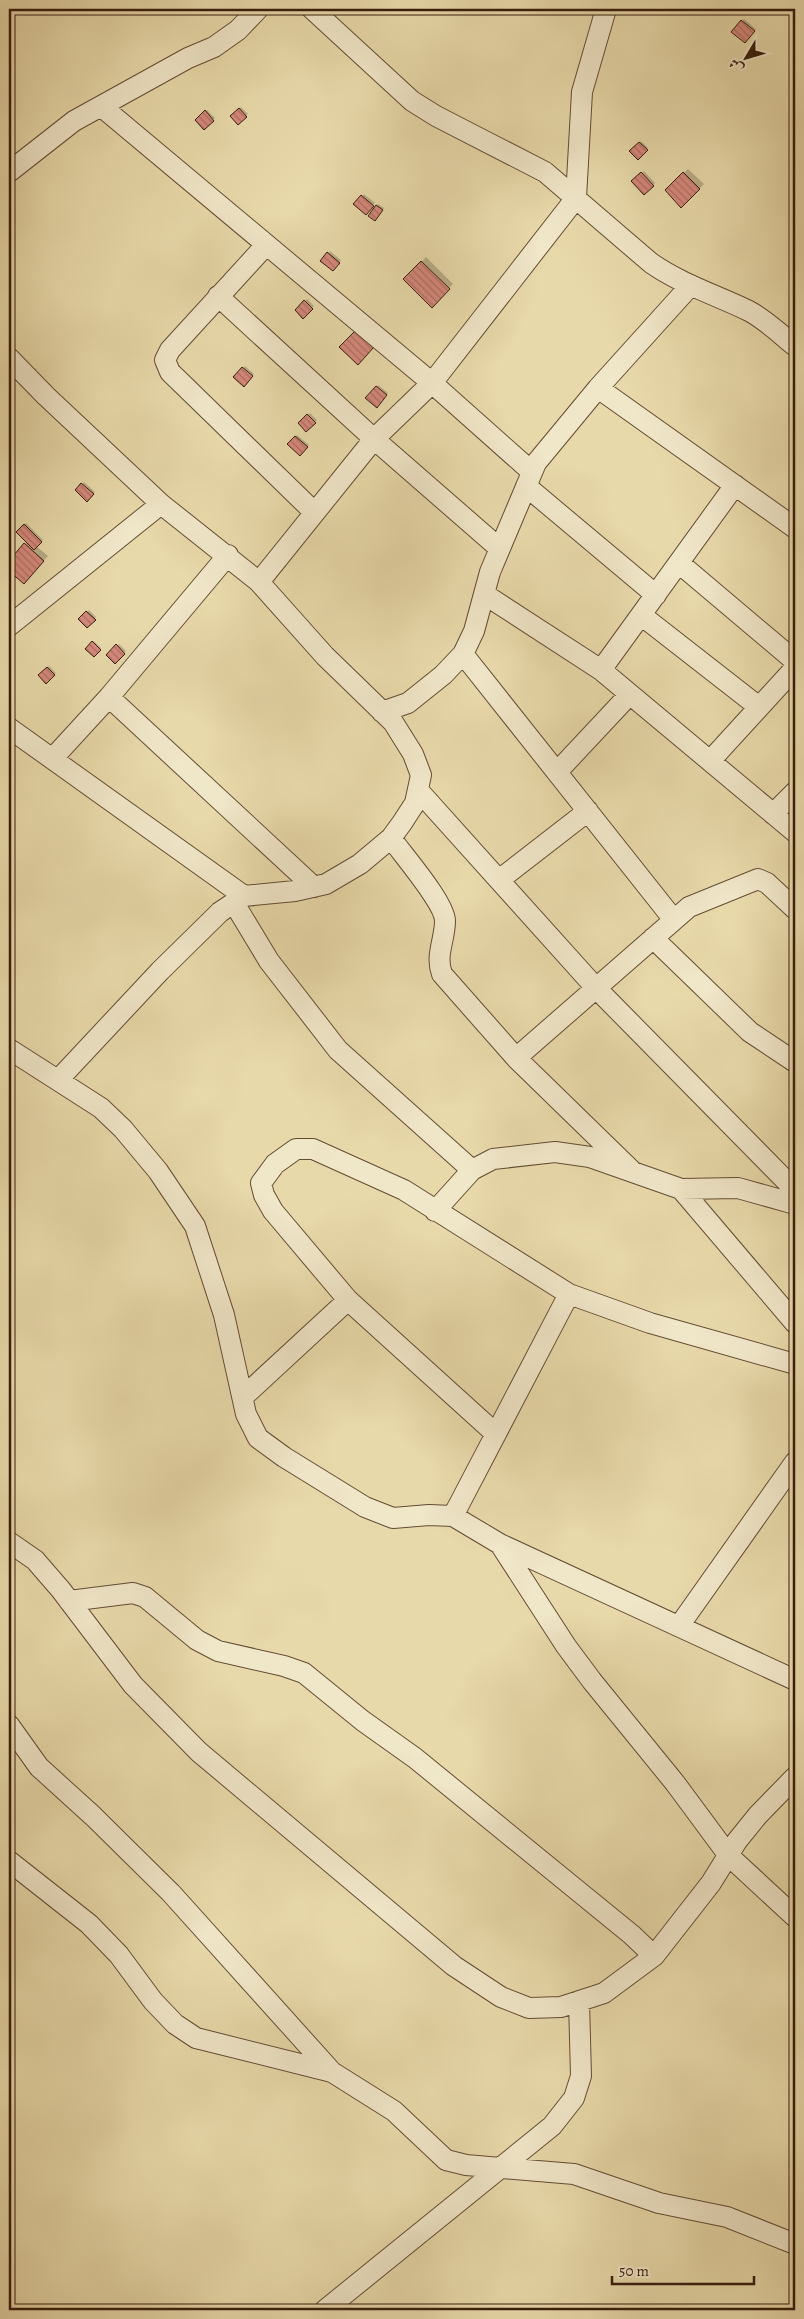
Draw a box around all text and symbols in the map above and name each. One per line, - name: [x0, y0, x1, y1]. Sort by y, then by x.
- north arrow: [722, 32, 772, 82]
- text: ش: [724, 54, 748, 77]
- scale bar: [612, 2254, 754, 2286]
- text: 50 m: [619, 2261, 649, 2281]

